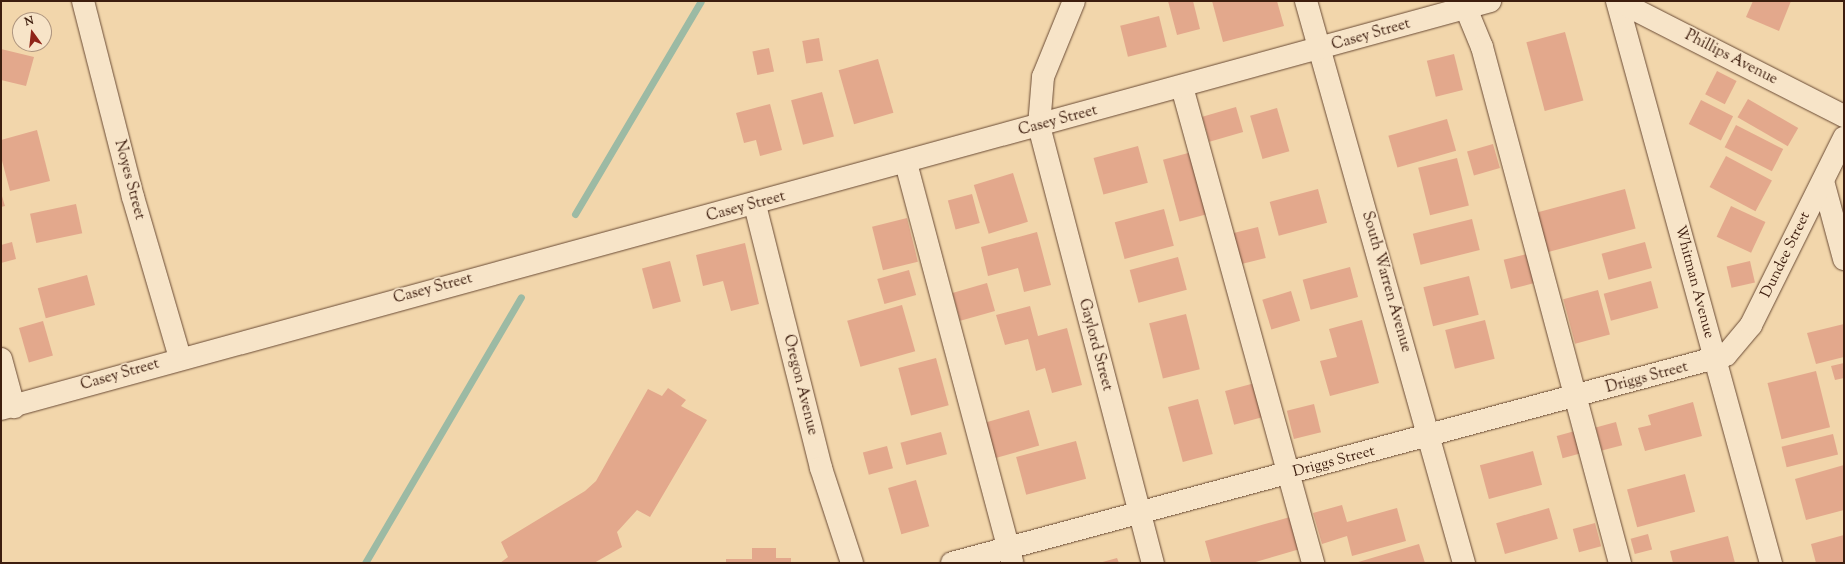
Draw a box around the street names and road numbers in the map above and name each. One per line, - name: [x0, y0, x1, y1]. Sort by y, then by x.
- street label: Casey Street: [1330, 15, 1412, 55]
- street label: Phillips Avenue: [1682, 27, 1780, 89]
- street label: Casey Street: [1017, 102, 1099, 140]
- street label: Noyes Street: [110, 138, 148, 222]
- street label: Casey Street: [705, 188, 787, 226]
- street label: South Warren Avenue: [1357, 209, 1415, 355]
- street label: Dundee Street: [1757, 209, 1815, 301]
- street label: Whitman Avenue: [1670, 224, 1718, 340]
- street label: Casey Street: [392, 270, 474, 308]
- street label: Gaylord Street: [1074, 297, 1116, 393]
- street label: Oregon Avenue: [779, 333, 821, 437]
- street label: Casey Street: [79, 355, 161, 395]
- street label: Driggs Street: [1604, 358, 1690, 398]
- street label: Driggs Street: [1291, 442, 1377, 482]

